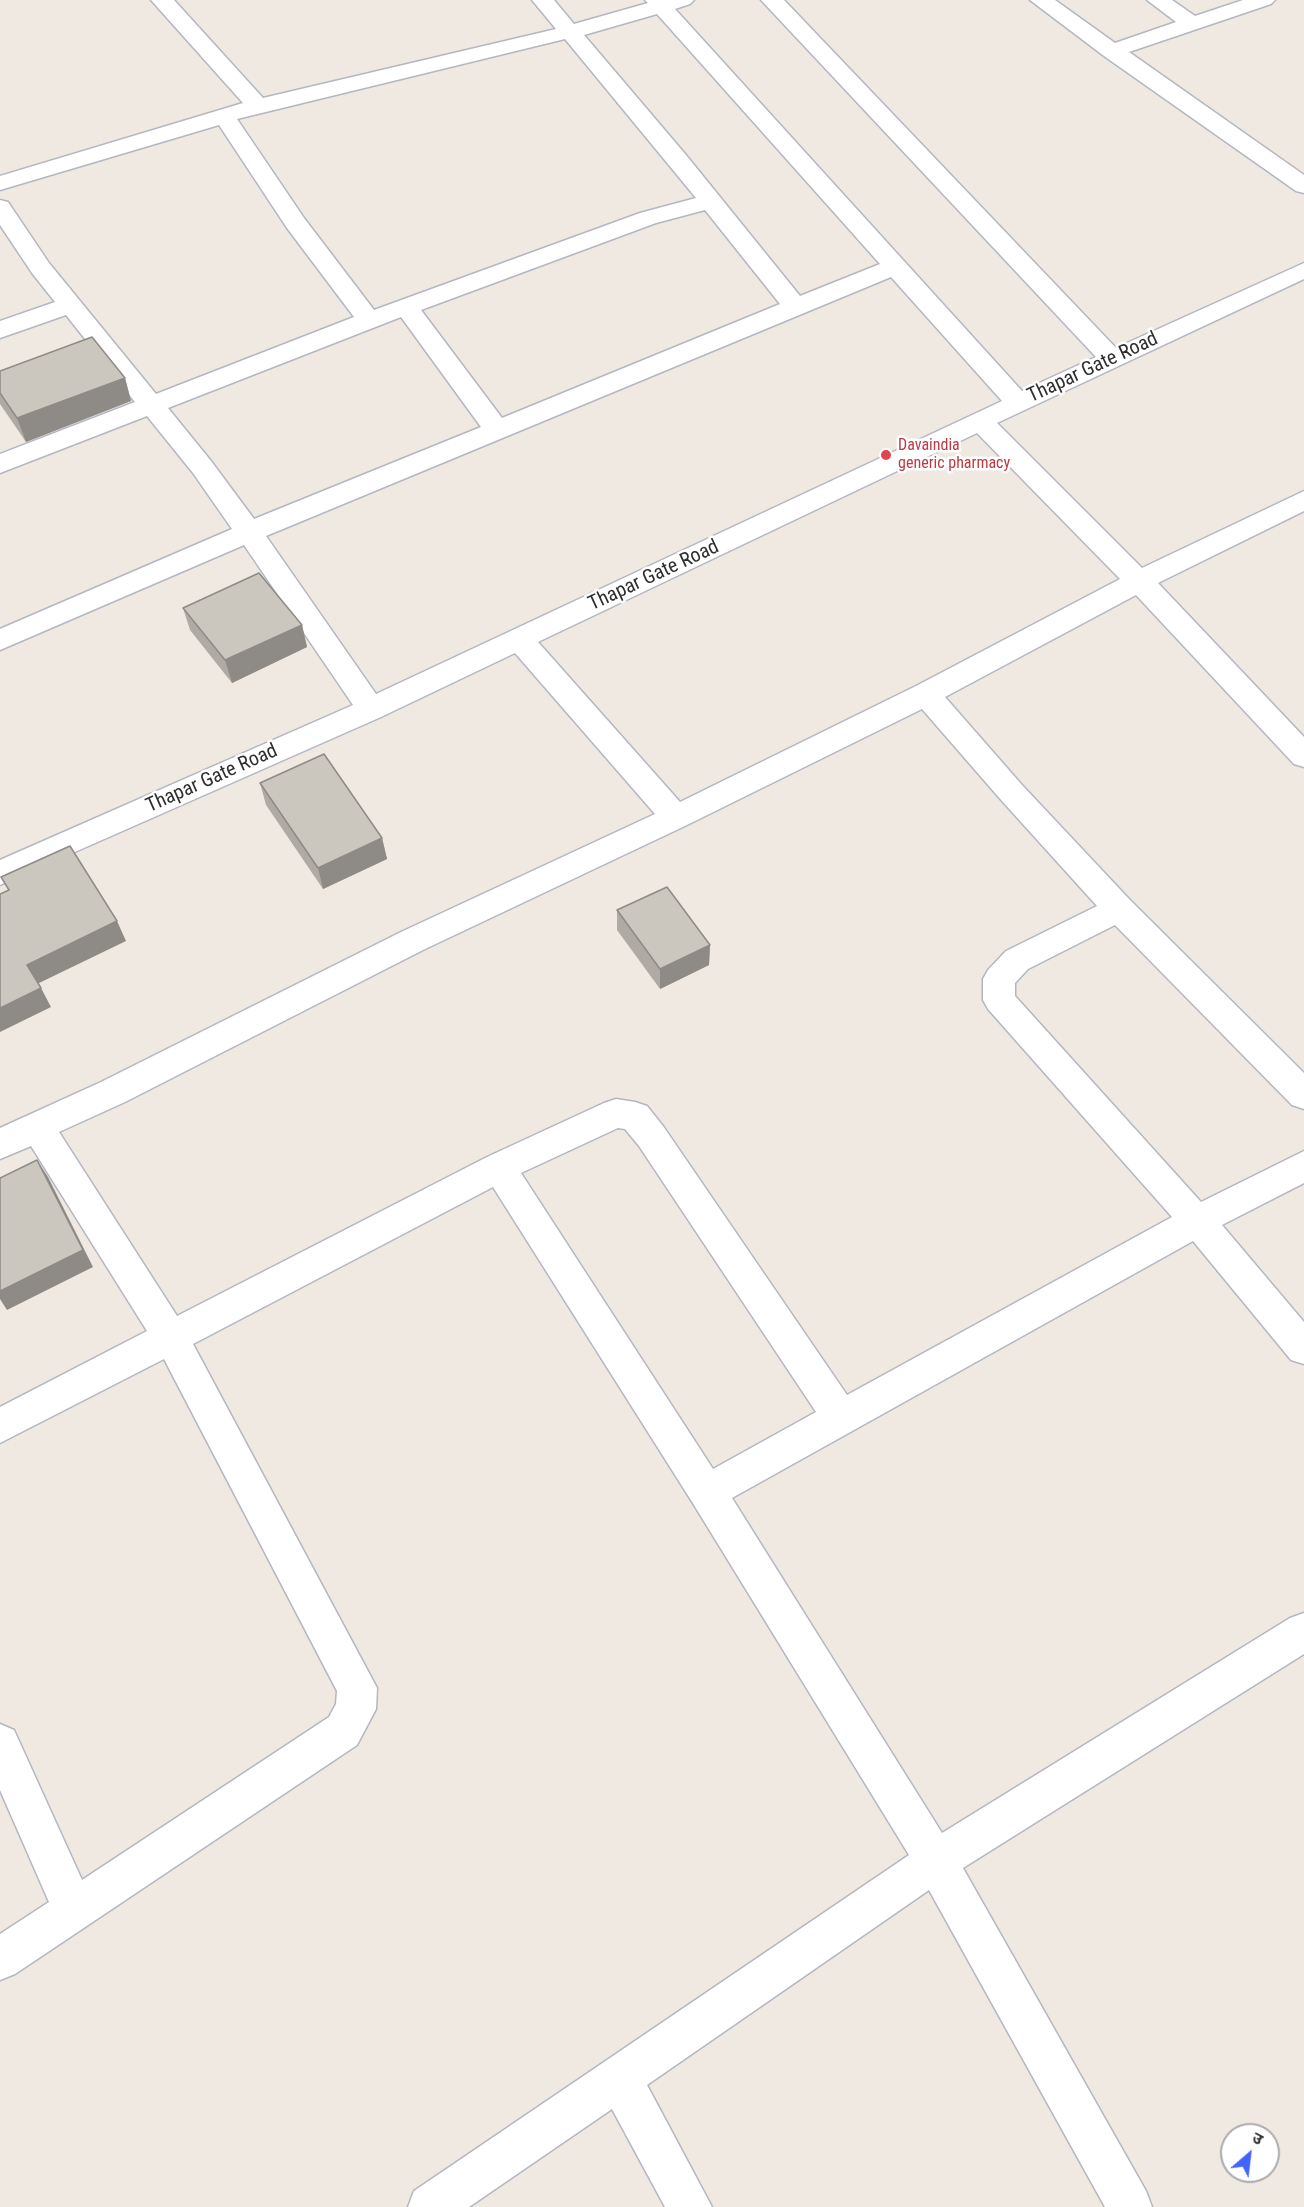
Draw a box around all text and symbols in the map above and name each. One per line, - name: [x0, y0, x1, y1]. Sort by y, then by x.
- street label: Thapar Gate Road: [1024, 327, 1162, 409]
- place label: Davaindia generic pharmacy: [898, 436, 1010, 474]
- marker: Davaindia generic pharmacy: [879, 448, 893, 462]
- street label: Thapar Gate Road: [585, 535, 723, 617]
- street label: Thapar Gate Road: [143, 739, 281, 819]
- north arrow: [1220, 2123, 1280, 2183]
- text: उ: [1249, 2128, 1266, 2149]

